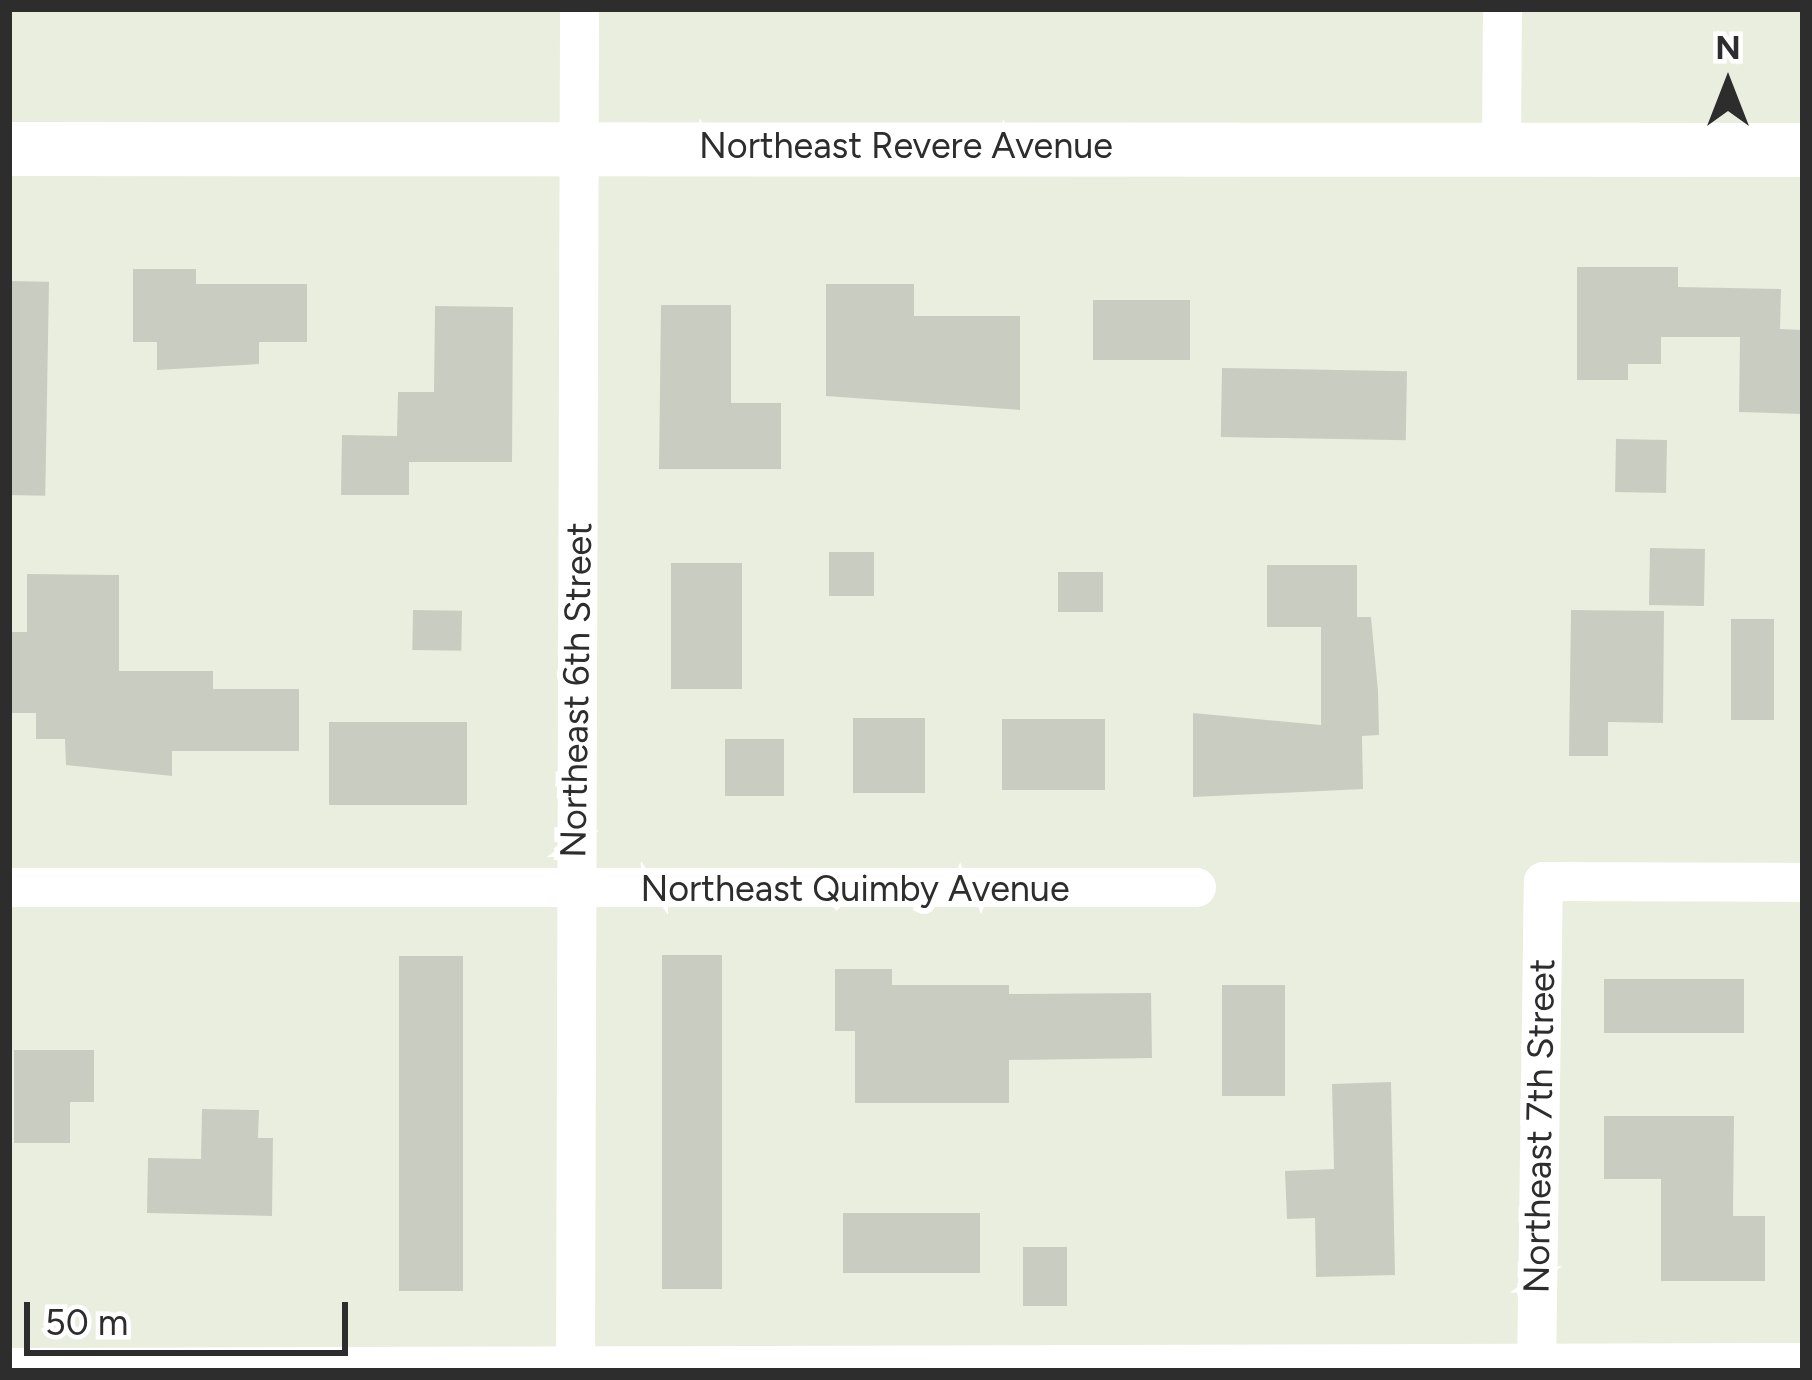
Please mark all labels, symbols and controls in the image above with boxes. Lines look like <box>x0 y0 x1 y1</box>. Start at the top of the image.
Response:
north arrow <box>1668 24 1788 144</box>
text: N <box>1715 28 1741 67</box>
street label: Northeast Revere Avenue <box>699 124 1113 168</box>
street label: Northeast 6th Street <box>551 522 601 858</box>
street label: Northeast Quimby Avenue <box>640 867 1070 911</box>
street label: Northeast 7th Street <box>1514 958 1564 1294</box>
scale bar <box>30 1278 354 1352</box>
text: 50 m <box>45 1301 128 1344</box>

